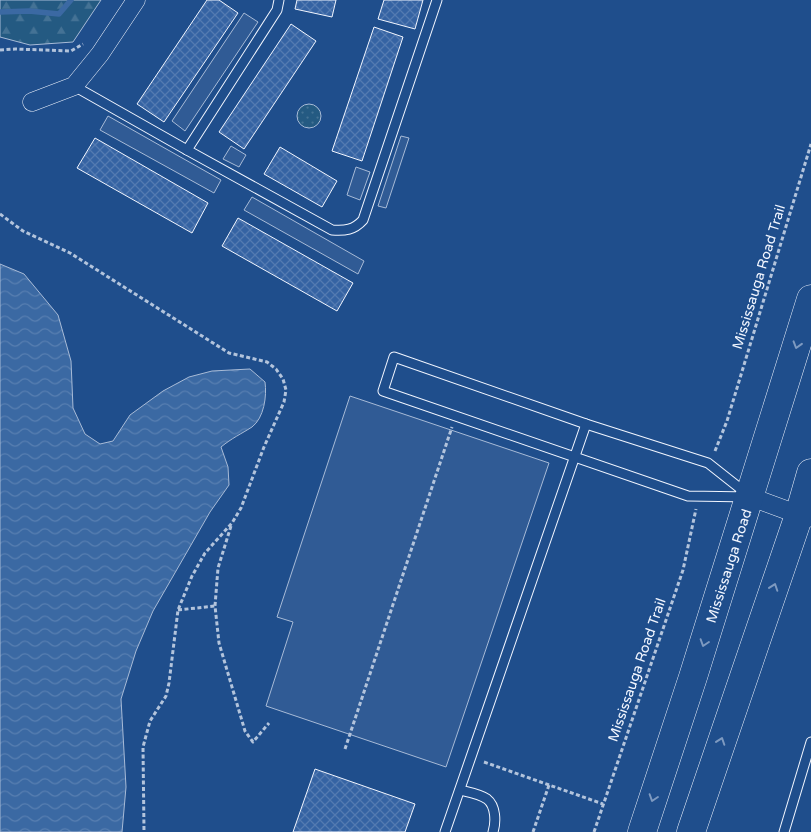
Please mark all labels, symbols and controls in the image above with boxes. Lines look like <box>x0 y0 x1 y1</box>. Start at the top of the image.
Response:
street label: Mississauga Road Trail <box>729 202 789 352</box>
one-way arrow <box>792 341 802 349</box>
street label: Mississauga Road <box>703 507 755 625</box>
one-way arrow <box>768 583 778 592</box>
street label: Mississauga Road Trail <box>604 596 670 744</box>
one-way arrow <box>700 639 710 647</box>
one-way arrow <box>716 737 726 745</box>
one-way arrow <box>649 793 659 801</box>

